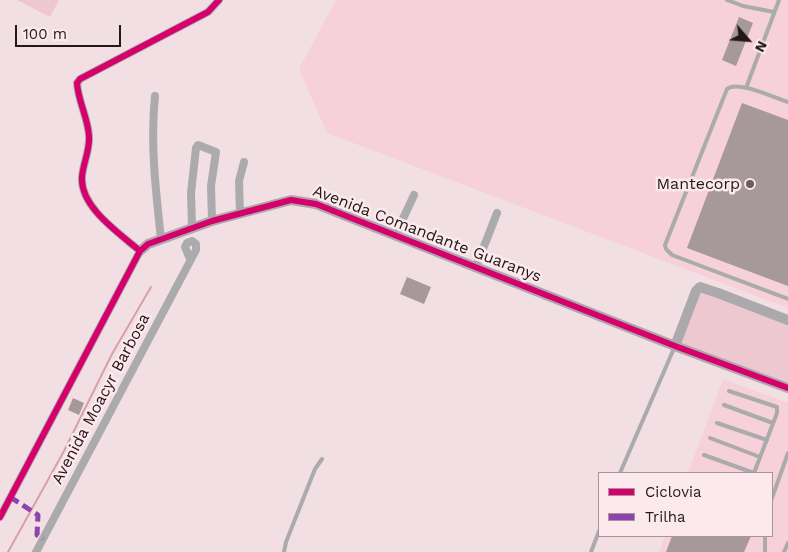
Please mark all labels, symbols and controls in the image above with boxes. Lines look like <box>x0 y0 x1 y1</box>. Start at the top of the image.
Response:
scale bar <box>18 15 124 47</box>
north arrow <box>723 15 773 65</box>
text: 100 m <box>23 25 67 43</box>
text: N <box>752 39 771 55</box>
place label: Mantecorp <box>657 174 740 194</box>
marker: Mantecorp <box>744 178 756 190</box>
street label: Avenida Comandante Guaranys <box>310 181 544 287</box>
street label: Avenida Moacyr Barbosa <box>48 310 154 488</box>
legend <box>598 472 773 537</box>
text: Ciclovia <box>645 483 702 501</box>
text: Trilha <box>645 508 686 526</box>

